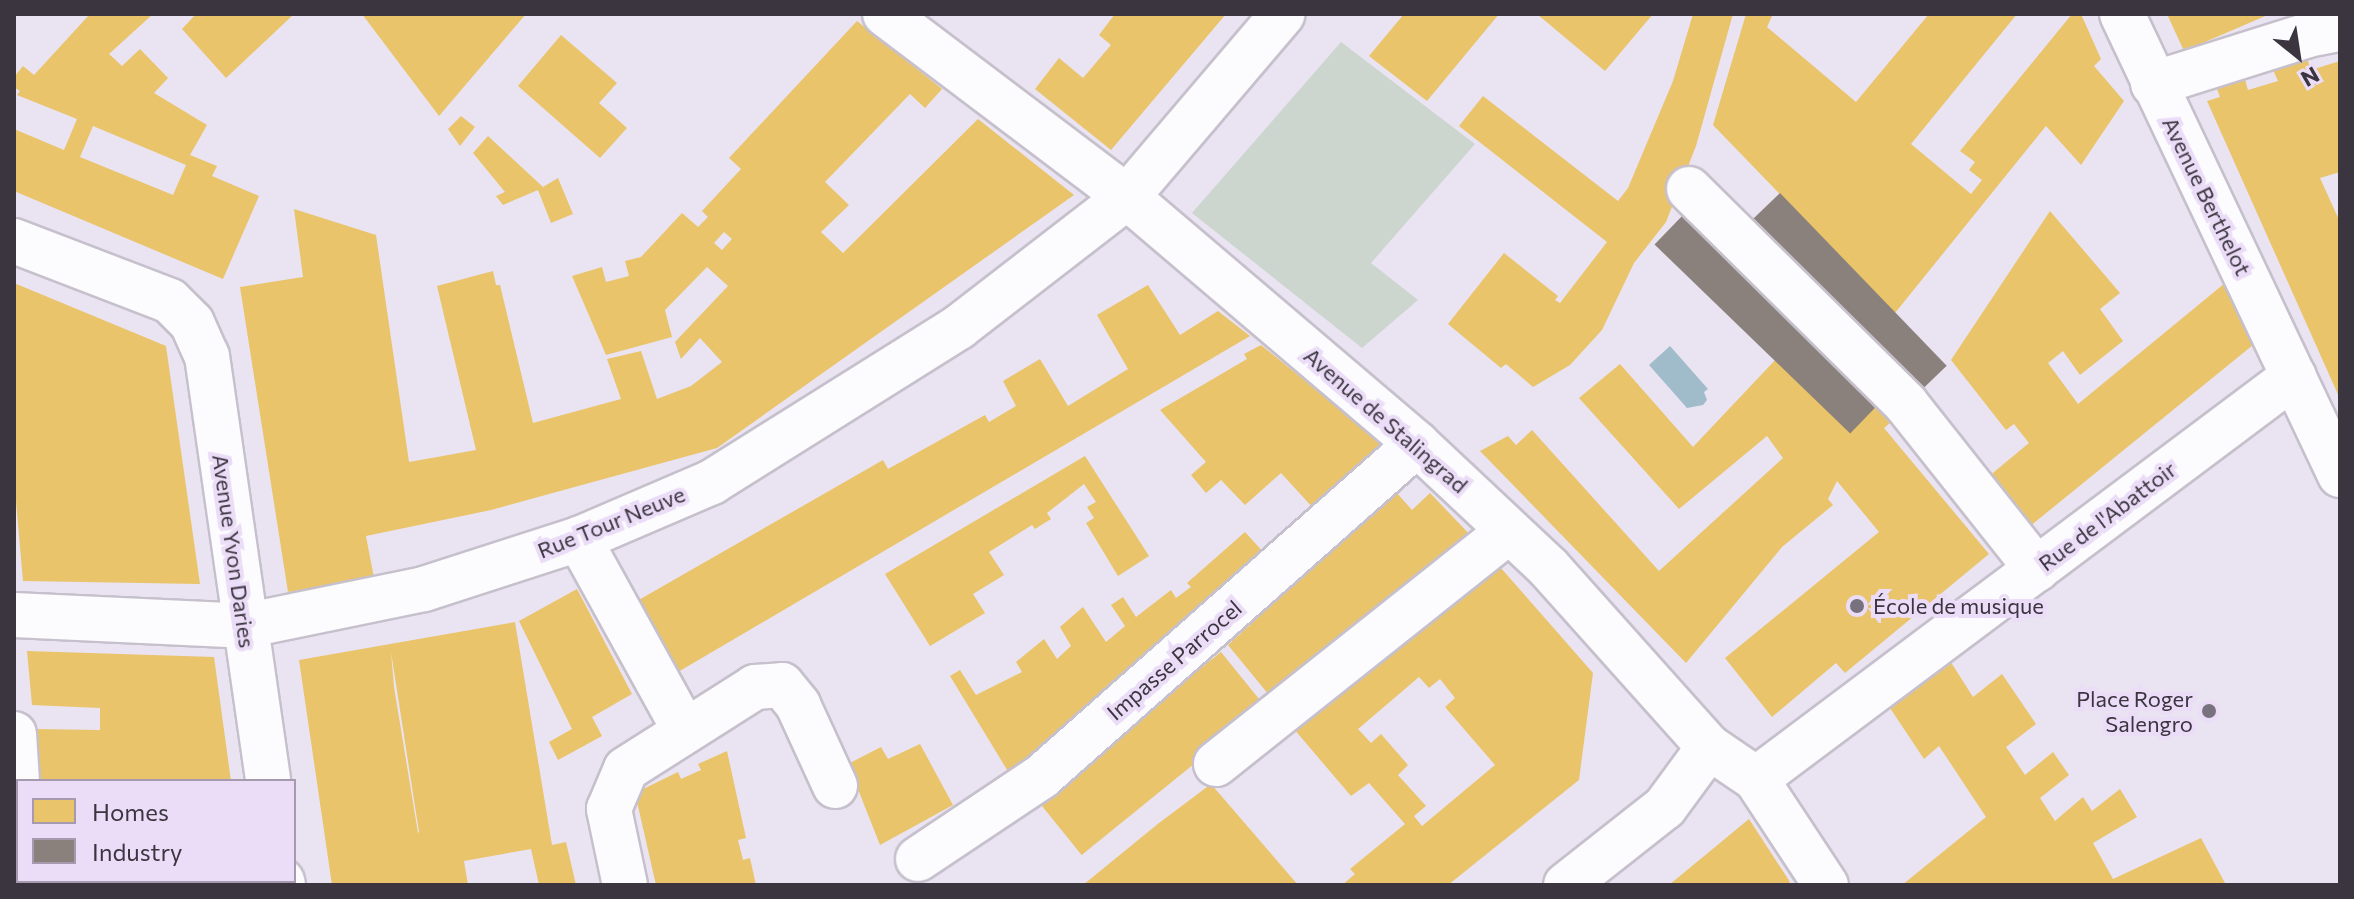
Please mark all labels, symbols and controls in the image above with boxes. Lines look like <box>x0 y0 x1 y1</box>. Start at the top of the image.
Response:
north arrow <box>2258 16 2338 96</box>
text: N <box>2296 61 2324 93</box>
street label: Avenue Berthelot <box>2157 112 2257 280</box>
street label: Avenue de Stalingrad <box>1299 342 1473 498</box>
street label: Avenue Yvon Daries <box>207 452 261 650</box>
street label: Rue de l'Abattoir <box>2033 456 2181 576</box>
street label: Rue Tour Neuve <box>533 480 689 564</box>
place label: École de musique <box>1873 593 2044 619</box>
street label: Impasse Parrocel <box>1101 594 1247 726</box>
marker: École de musique <box>1848 597 1866 615</box>
place label: Place Roger Salengro <box>2076 685 2193 736</box>
marker: Place Roger Salengro <box>2200 702 2218 720</box>
legend <box>16 779 296 883</box>
text: Homes <box>92 797 169 826</box>
text: Industry <box>92 837 182 866</box>

